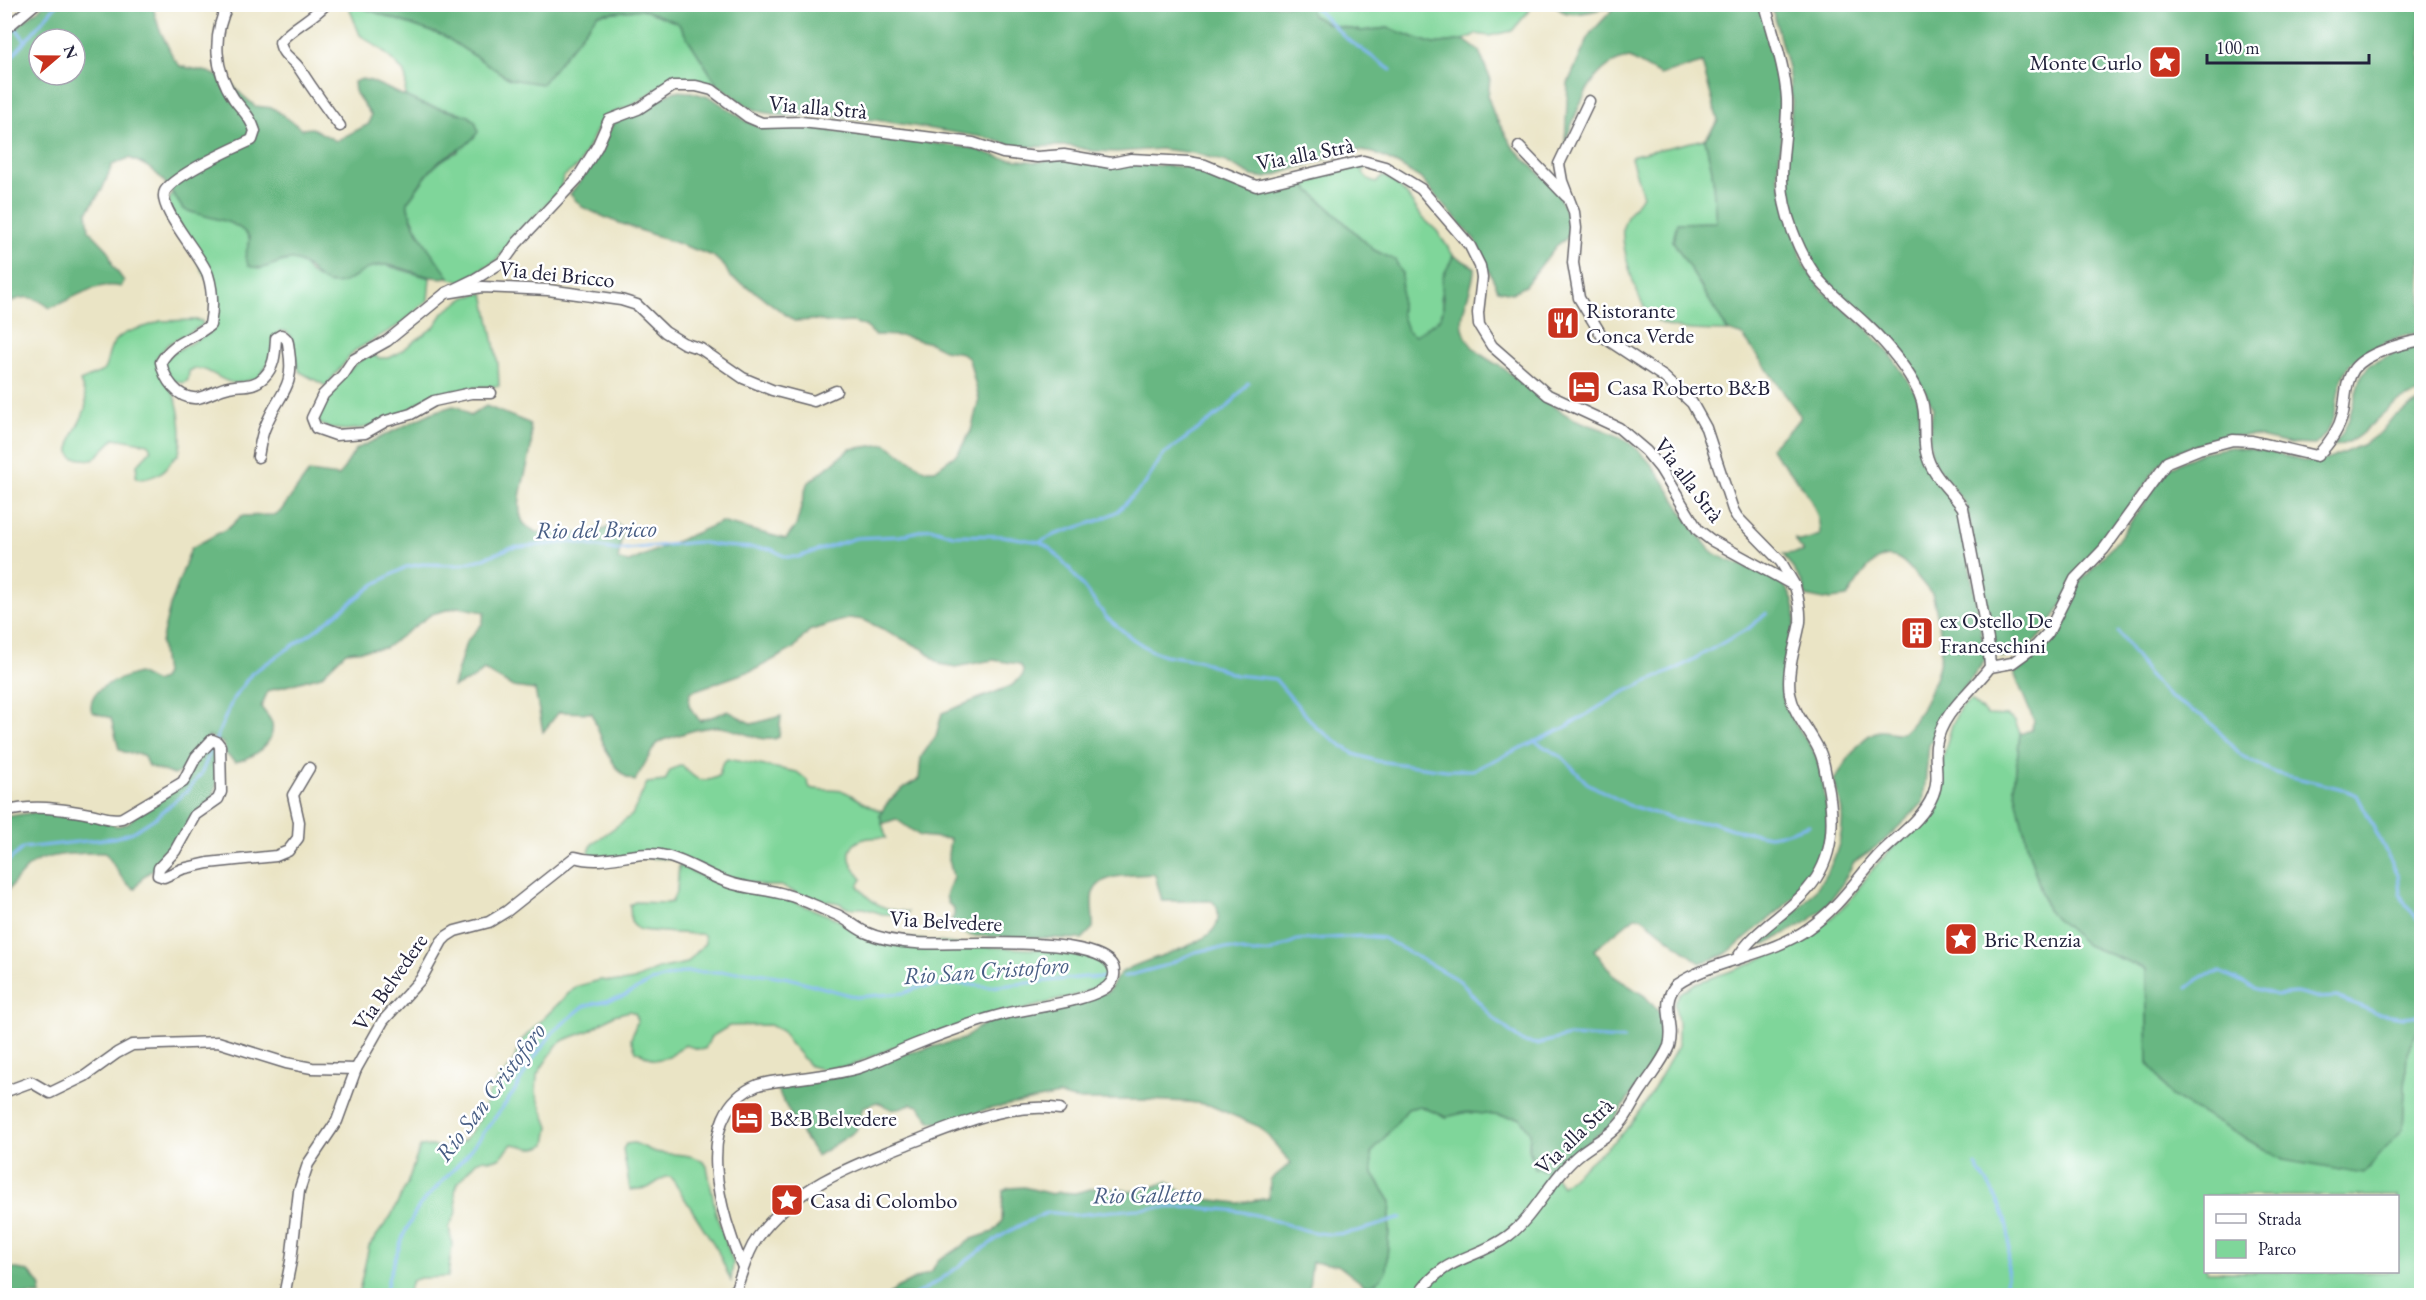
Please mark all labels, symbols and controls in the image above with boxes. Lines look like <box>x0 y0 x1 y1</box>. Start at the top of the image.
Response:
north arrow <box>27 27 87 87</box>
scale bar <box>2207 27 2369 65</box>
text: 100 m <box>2216 36 2260 59</box>
text: N <box>59 42 83 62</box>
place icon: Monte Curlo <box>2147 44 2183 80</box>
place label: Monte Curlo <box>2029 48 2142 77</box>
street label: Via alla Strà <box>768 88 869 126</box>
street label: Via alla Strà <box>1254 130 1356 178</box>
street label: Via dei Bricco <box>498 254 616 294</box>
place label: Ristorante Conca Verde <box>1586 296 1695 350</box>
restaurant icon: Ristorante Conca Verde <box>1545 305 1581 341</box>
hotel icon: Casa Roberto B&B <box>1566 369 1602 405</box>
place label: Casa Roberto B&B <box>1607 373 1770 402</box>
street label: Via alla Strà <box>1648 432 1730 528</box>
water label: Rio del Bricco <box>535 512 657 546</box>
place label: ex Ostello De Franceschini <box>1940 606 2053 660</box>
building icon: ex Ostello De Franceschini <box>1899 615 1935 651</box>
street label: Via Belvedere <box>889 904 1003 938</box>
place icon: Bric Renzia <box>1943 921 1979 957</box>
place label: Bric Renzia <box>1984 925 2082 954</box>
street label: Via Belvedere <box>346 927 434 1037</box>
water label: Rio San Cristoforo <box>902 949 1070 991</box>
water label: Rio San Cristoforo <box>428 1016 552 1168</box>
street label: Via alla Strà <box>1528 1091 1620 1181</box>
hotel icon: B&B Belvedere <box>729 1100 765 1136</box>
place label: B&B Belvedere <box>770 1104 897 1133</box>
water label: Rio Galletto <box>1092 1178 1202 1210</box>
place icon: Casa di Colombo <box>769 1182 805 1218</box>
place label: Casa di Colombo <box>810 1186 957 1215</box>
legend <box>2204 1195 2399 1273</box>
text: Strada <box>2258 1207 2302 1230</box>
text: Parco <box>2258 1237 2296 1260</box>

